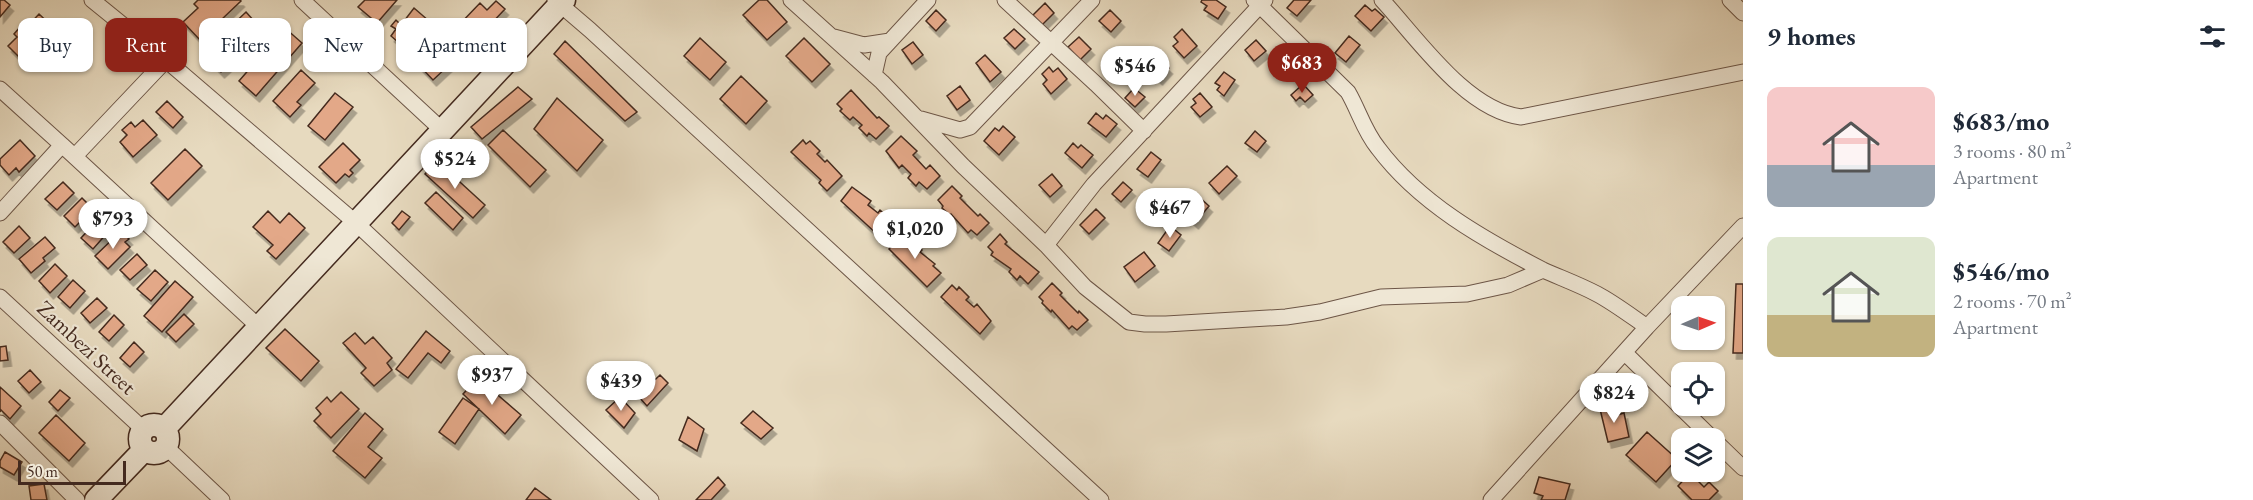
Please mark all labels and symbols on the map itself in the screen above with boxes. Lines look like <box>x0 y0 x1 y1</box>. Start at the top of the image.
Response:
pin: $683 <box>1266 43 1338 94</box>
pin: $546 <box>1099 46 1171 97</box>
pin: $524 <box>419 139 491 190</box>
pin: $467 <box>1134 188 1206 239</box>
pin: $793 <box>77 199 149 250</box>
pin: $1,020 <box>866 209 964 260</box>
street label: Zambezi Street <box>31 294 142 401</box>
north arrow <box>1671 296 1725 350</box>
pin: $937 <box>456 355 528 406</box>
pin: $439 <box>585 361 657 412</box>
pin: $824 <box>1578 373 1650 424</box>
scale bar <box>18 458 126 486</box>

